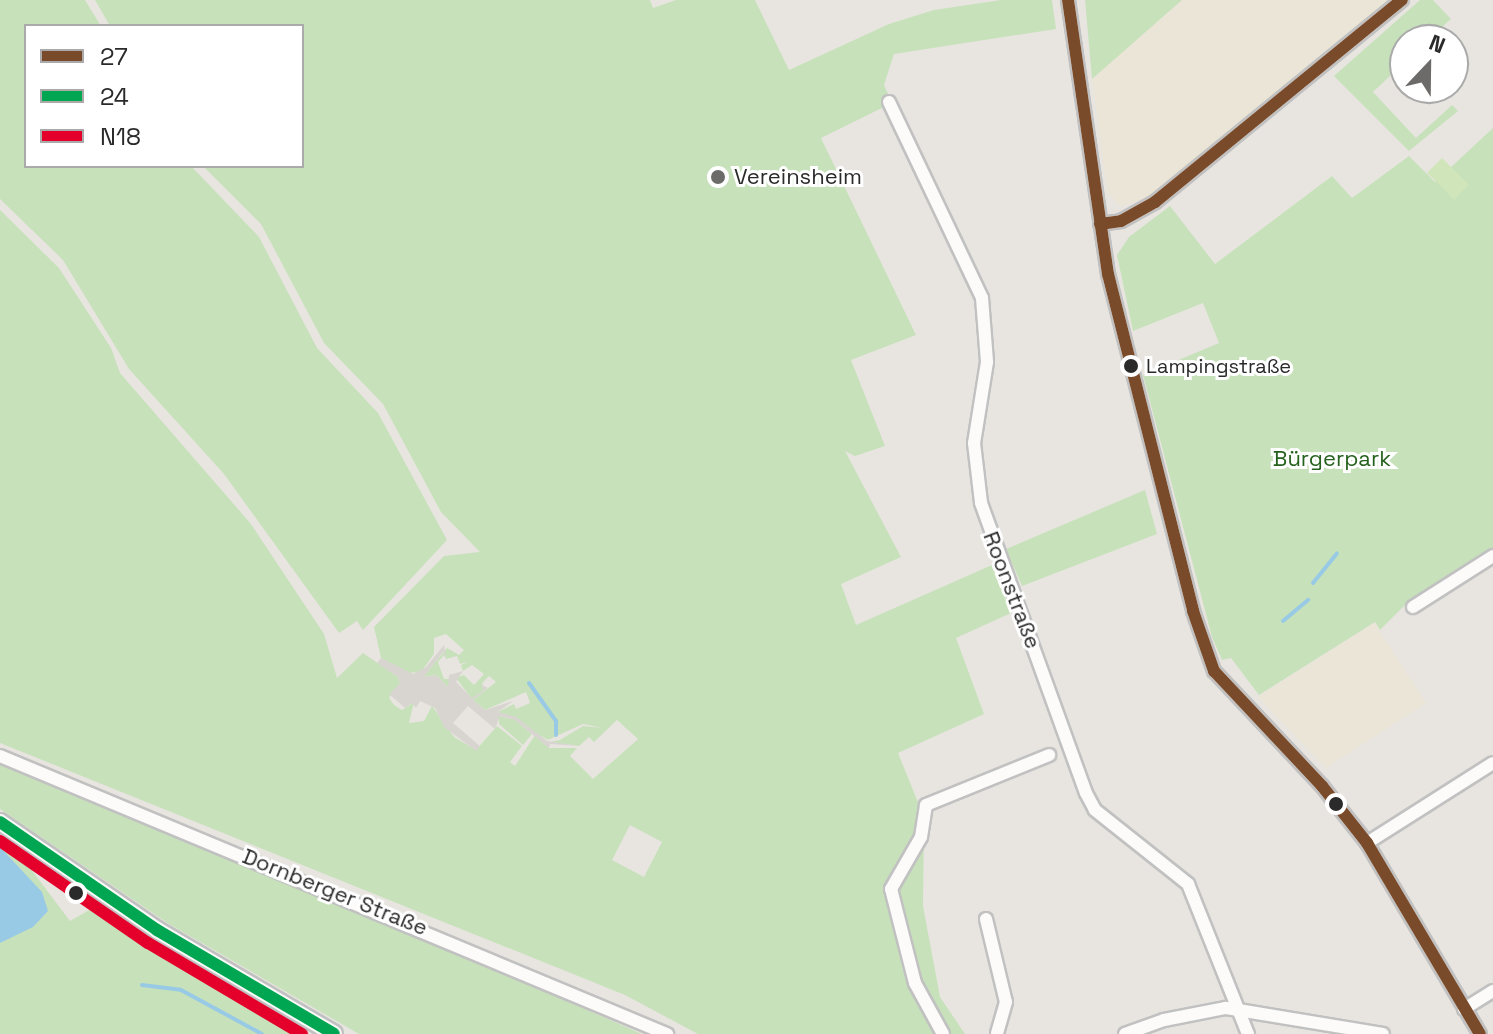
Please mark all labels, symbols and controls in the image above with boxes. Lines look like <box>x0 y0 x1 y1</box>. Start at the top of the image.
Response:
legend <box>24 24 304 168</box>
north arrow <box>1389 24 1469 104</box>
text: N <box>1425 28 1449 59</box>
text: 27 <box>100 41 128 72</box>
text: 24 <box>100 81 129 112</box>
text: N18 <box>100 121 141 152</box>
place label: Vereinsheim <box>734 164 862 190</box>
marker: Vereinsheim <box>709 168 727 186</box>
place label: Lampingstraße <box>1146 354 1291 378</box>
marker: Lampingstraße <box>1123 358 1139 374</box>
park label: Bürgerpark <box>1273 446 1391 472</box>
street label: Roonstraße <box>978 528 1046 652</box>
unlabelled marker <box>1328 796 1344 812</box>
street label: Dornberger Straße <box>239 843 431 941</box>
unlabelled marker <box>68 885 84 901</box>

